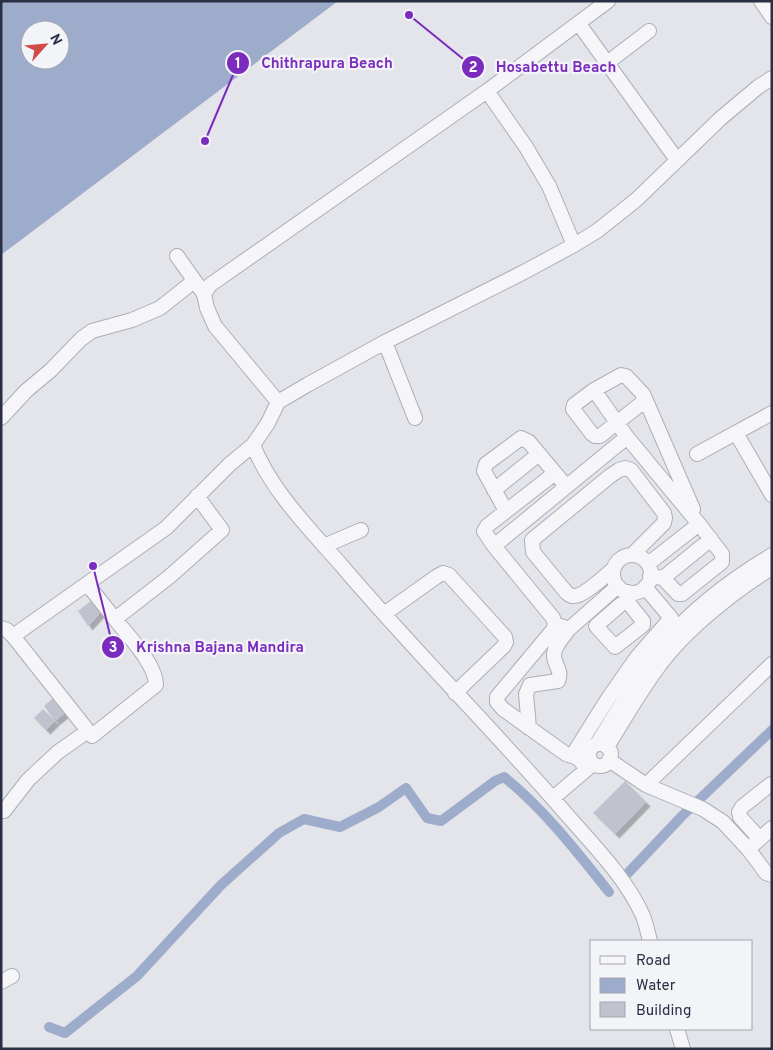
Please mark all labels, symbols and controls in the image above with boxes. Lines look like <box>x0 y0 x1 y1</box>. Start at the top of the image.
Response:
north arrow <box>20 20 70 70</box>
text: N <box>45 31 65 48</box>
callout: Chithrapura Beach <box>226 48 403 78</box>
callout: Hosabettu Beach <box>461 52 626 82</box>
text: 1 <box>235 55 241 74</box>
text: Chithrapura Beach <box>261 55 393 74</box>
text: 2 <box>468 59 478 78</box>
text: Hosabettu Beach <box>496 59 616 78</box>
callout: Krishna Bajana Mandira <box>101 632 314 662</box>
text: 3 <box>109 639 118 658</box>
text: Krishna Bajana Mandira <box>136 639 304 658</box>
legend <box>590 940 753 1030</box>
text: Road <box>636 952 671 971</box>
text: Water <box>636 977 676 996</box>
text: Building <box>636 1002 691 1021</box>

